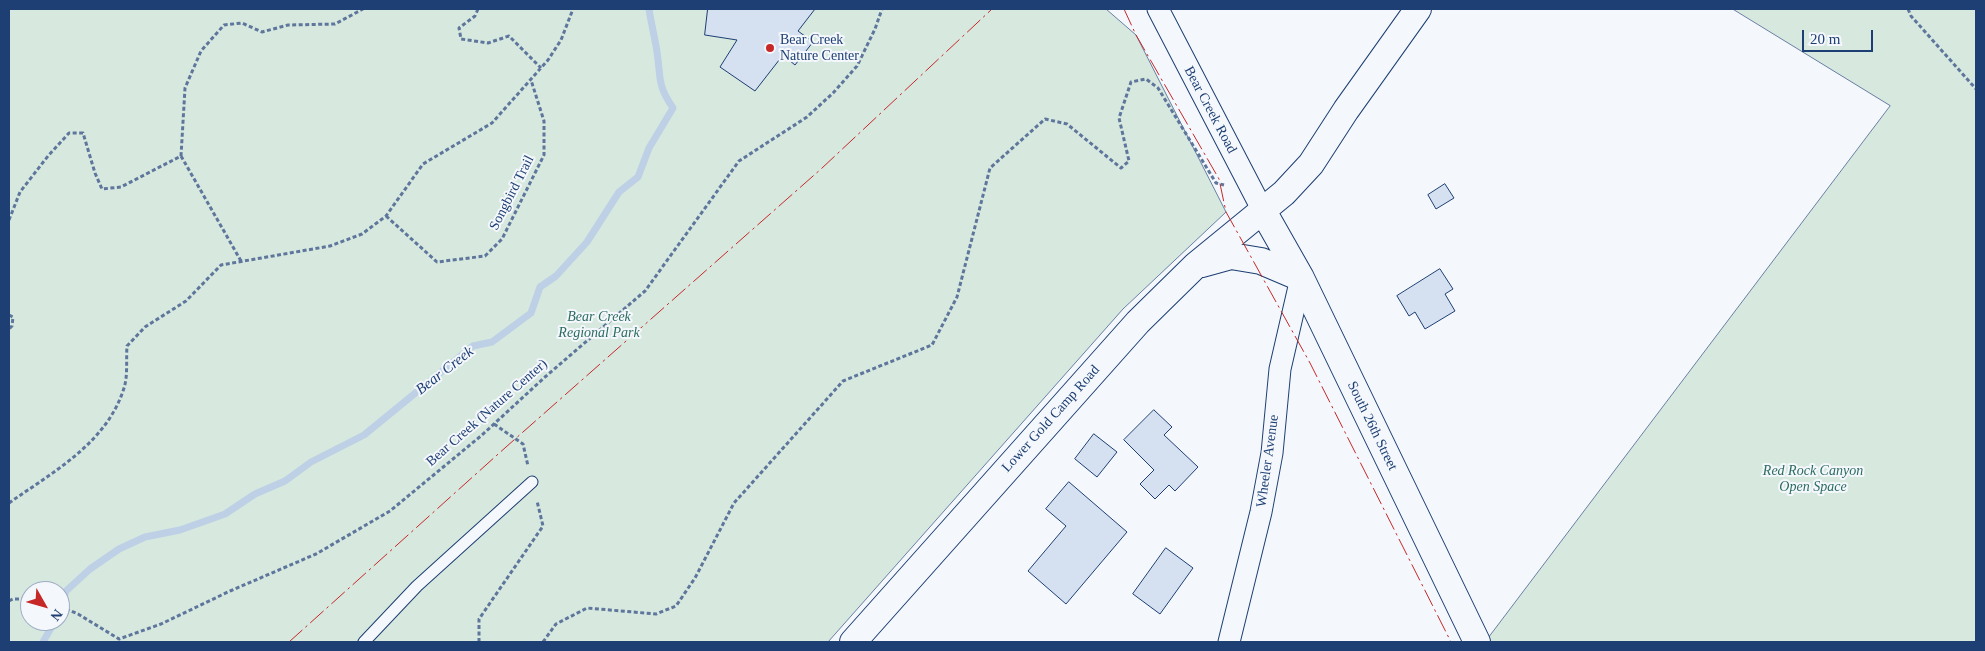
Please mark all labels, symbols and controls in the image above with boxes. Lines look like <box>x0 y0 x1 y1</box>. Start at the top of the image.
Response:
scale bar <box>1805 20 1876 52</box>
text: 20 m <box>1810 31 1840 47</box>
place label: Bear Creek Nature Center <box>780 32 859 64</box>
marker: Bear Creek Nature Center <box>764 42 776 54</box>
street label: Bear Creek Road <box>1180 63 1240 157</box>
street label: Songbird Trail <box>486 153 538 233</box>
park label: Bear Creek Regional Park <box>558 309 640 342</box>
water label: Bear Creek <box>413 343 477 399</box>
street label: Bear Creek (Nature Center) <box>423 356 551 470</box>
street label: Lower Gold Camp Road <box>999 362 1103 476</box>
street label: South 26th Street <box>1343 379 1401 473</box>
street label: Wheeler Avenue <box>1253 414 1283 508</box>
park label: Red Rock Canyon Open Space <box>1763 463 1863 496</box>
north arrow <box>20 581 70 631</box>
text: N <box>47 606 65 624</box>

